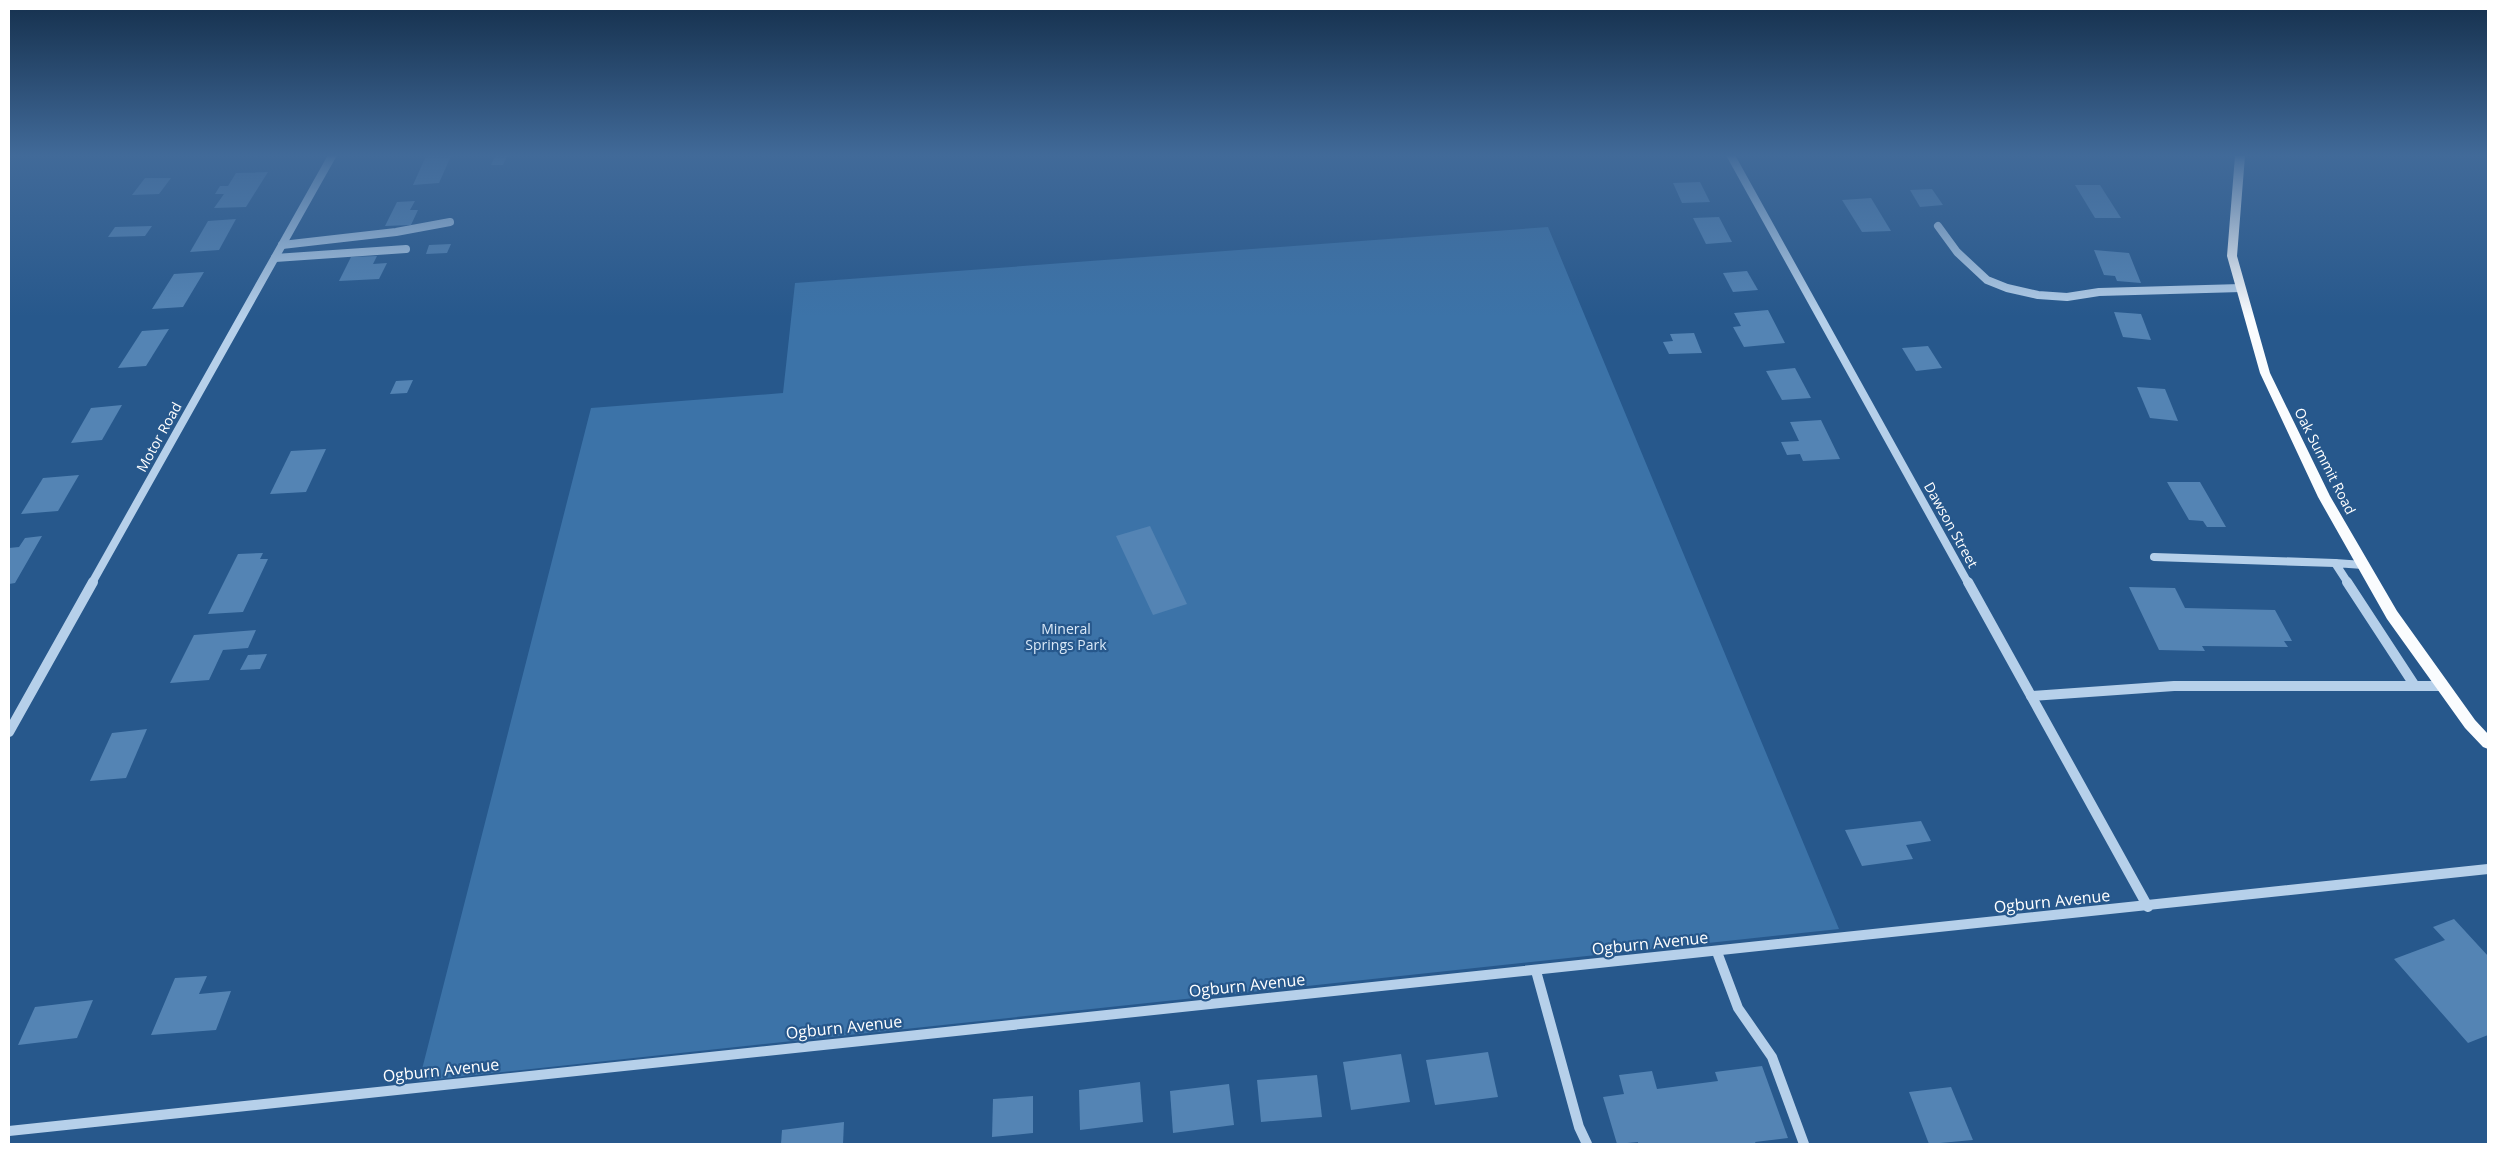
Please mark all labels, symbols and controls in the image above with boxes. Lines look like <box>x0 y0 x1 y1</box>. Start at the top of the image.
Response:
street label: Motor Road <box>132 398 186 475</box>
street label: Oak Summit Road <box>2290 404 2361 517</box>
street label: Dawson Street <box>1920 479 1983 571</box>
park label: Mineral Springs Park <box>1025 619 1107 654</box>
street label: Ogburn Avenue <box>1993 884 2111 918</box>
street label: Ogburn Avenue <box>1591 926 1709 960</box>
street label: Ogburn Avenue <box>1188 968 1306 1002</box>
street label: Ogburn Avenue <box>785 1010 903 1044</box>
street label: Ogburn Avenue <box>382 1053 500 1087</box>

